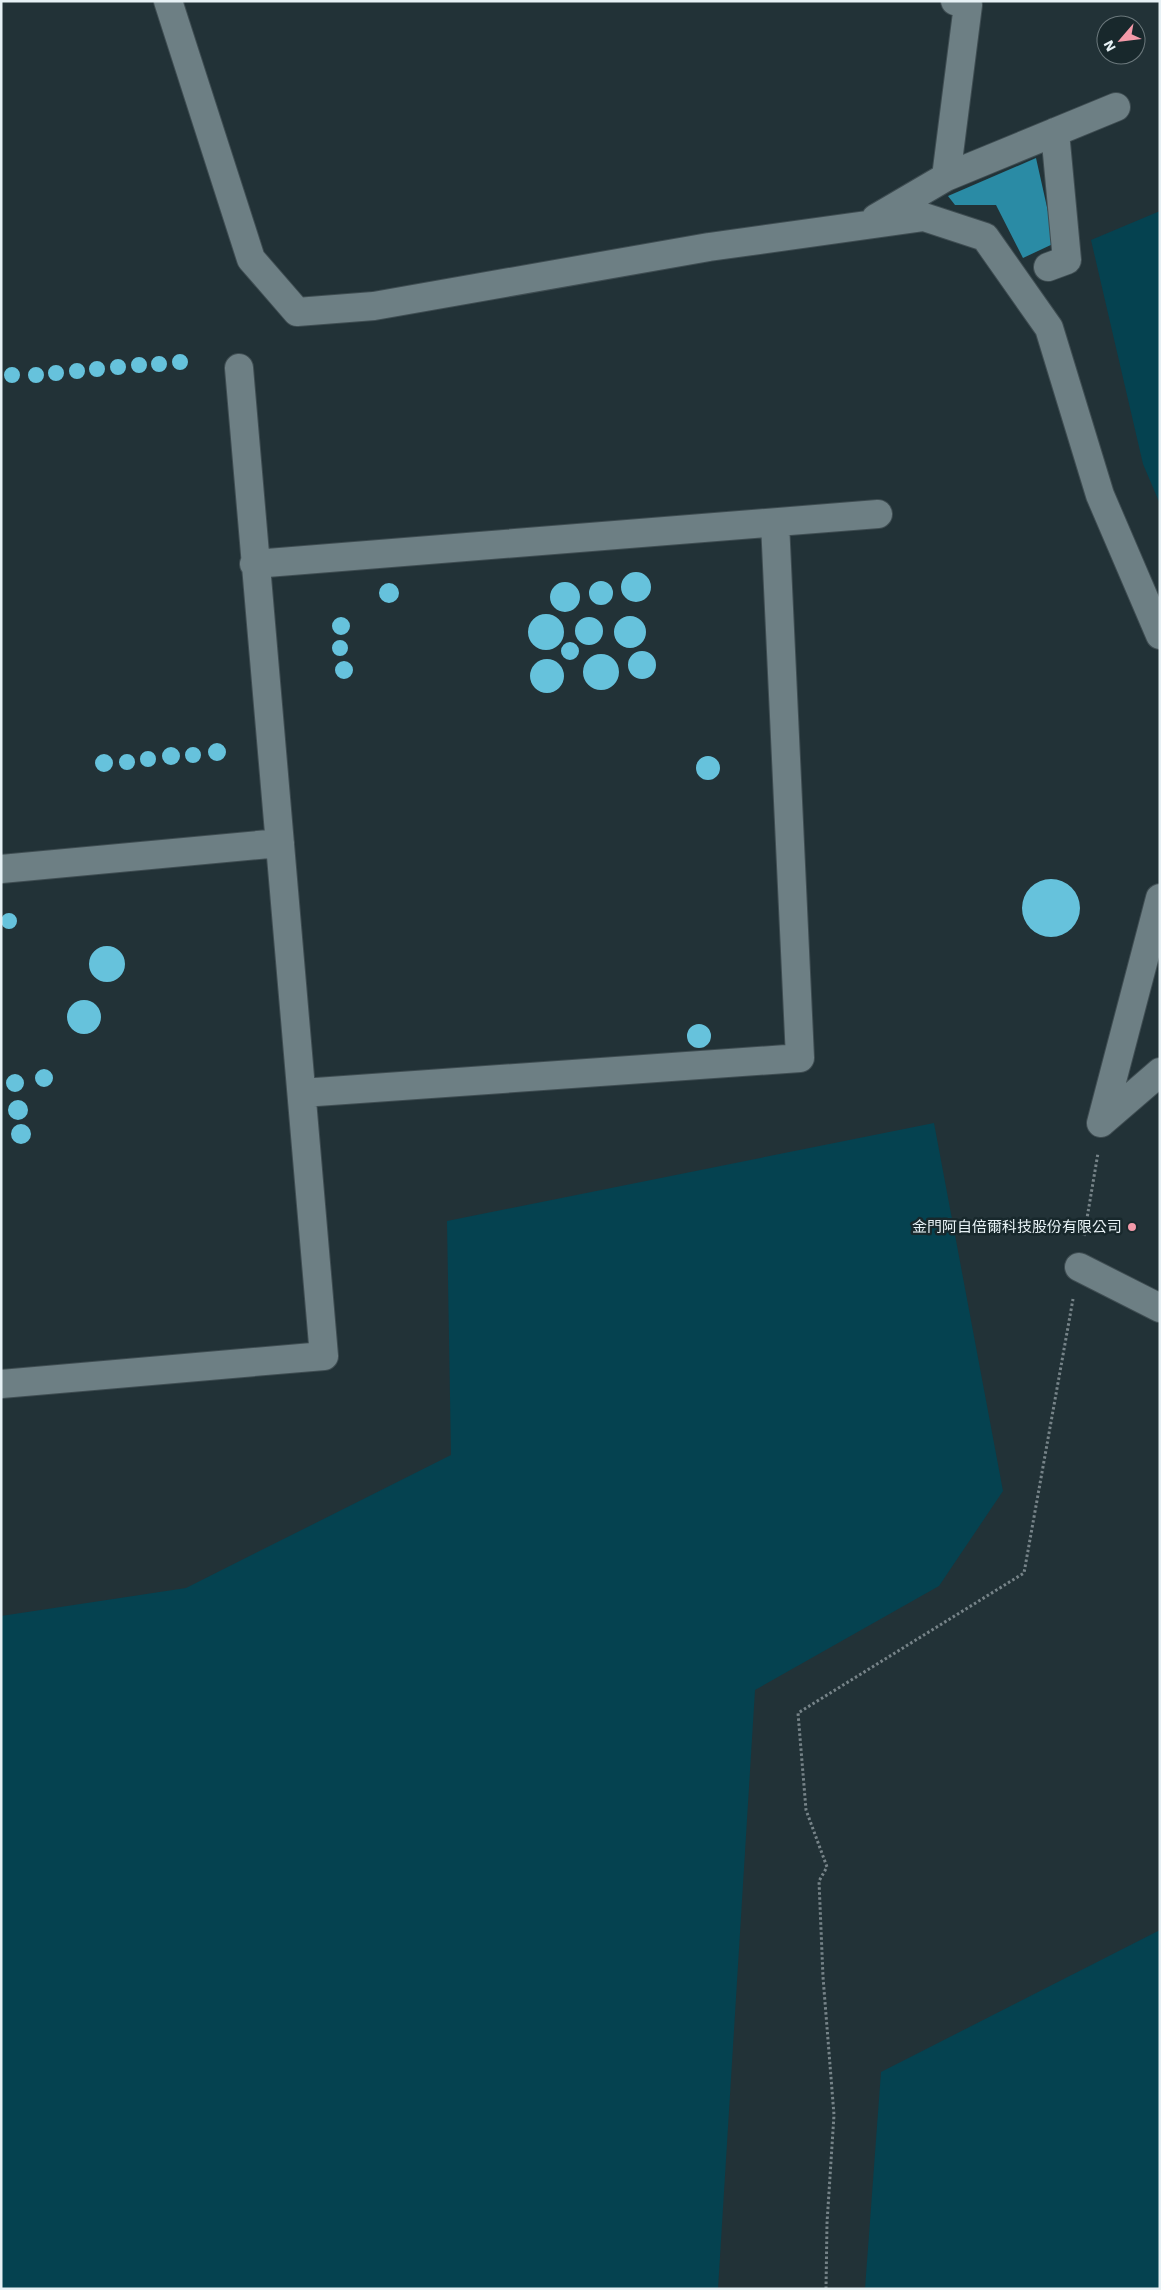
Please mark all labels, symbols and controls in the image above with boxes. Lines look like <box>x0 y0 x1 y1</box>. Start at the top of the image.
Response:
north arrow <box>1096 15 1146 65</box>
text: N <box>1100 38 1119 54</box>
place label: 金門阿自倍爾科技股份有限公司 <box>912 1218 1122 1236</box>
marker: 金門阿自倍爾科技股份有限公司 <box>1126 1221 1138 1233</box>

